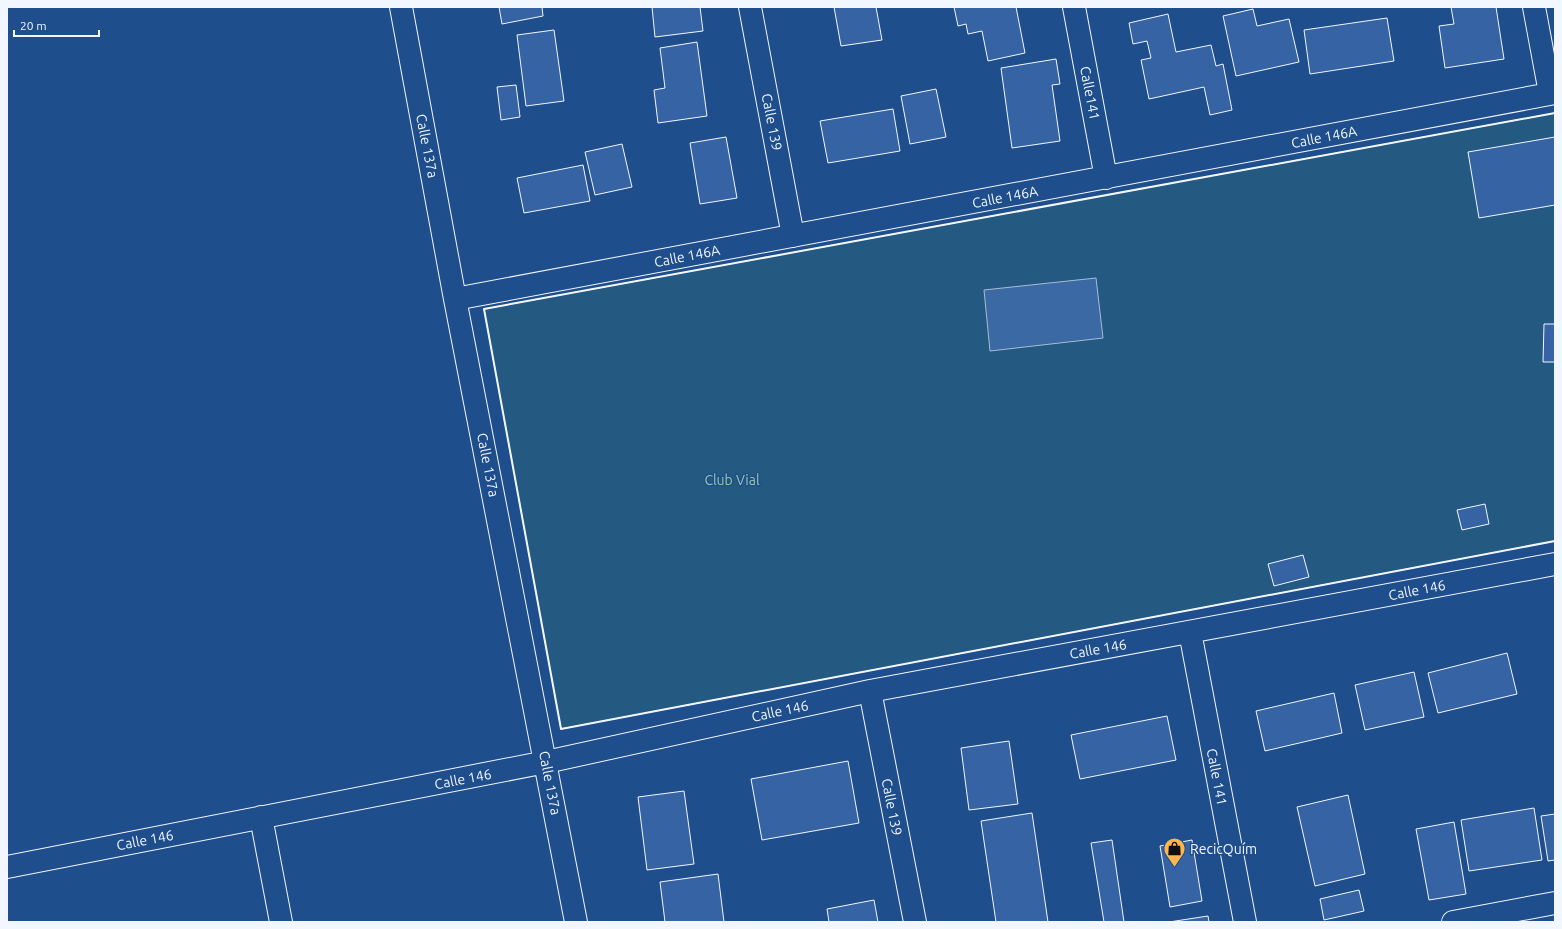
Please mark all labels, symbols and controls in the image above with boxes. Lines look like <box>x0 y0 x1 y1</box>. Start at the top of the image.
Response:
scale bar <box>14 12 99 38</box>
text: 20 m <box>20 19 47 32</box>
street label: Calle141 <box>1077 65 1103 121</box>
street label: Calle 139 <box>759 92 785 152</box>
street label: Calle 137a <box>413 113 441 179</box>
street label: Calle 146A <box>1290 123 1358 151</box>
street label: Calle 146A <box>971 183 1039 211</box>
street label: Calle 146A <box>653 242 721 270</box>
street label: Calle 137a <box>474 432 502 498</box>
park label: Club Vial <box>704 472 760 488</box>
street label: Calle 146 <box>1387 577 1447 603</box>
street label: Calle 146 <box>1068 636 1128 662</box>
street label: Calle 146 <box>750 697 810 725</box>
street label: Calle 141 <box>1204 747 1230 807</box>
street label: Calle 137a <box>536 750 564 816</box>
street label: Calle 146 <box>433 766 493 792</box>
street label: Calle 139 <box>879 777 905 837</box>
street label: Calle 146 <box>115 827 175 853</box>
shop icon: RecicQuím <box>1162 836 1188 869</box>
place label: RecicQuím <box>1190 841 1257 857</box>

